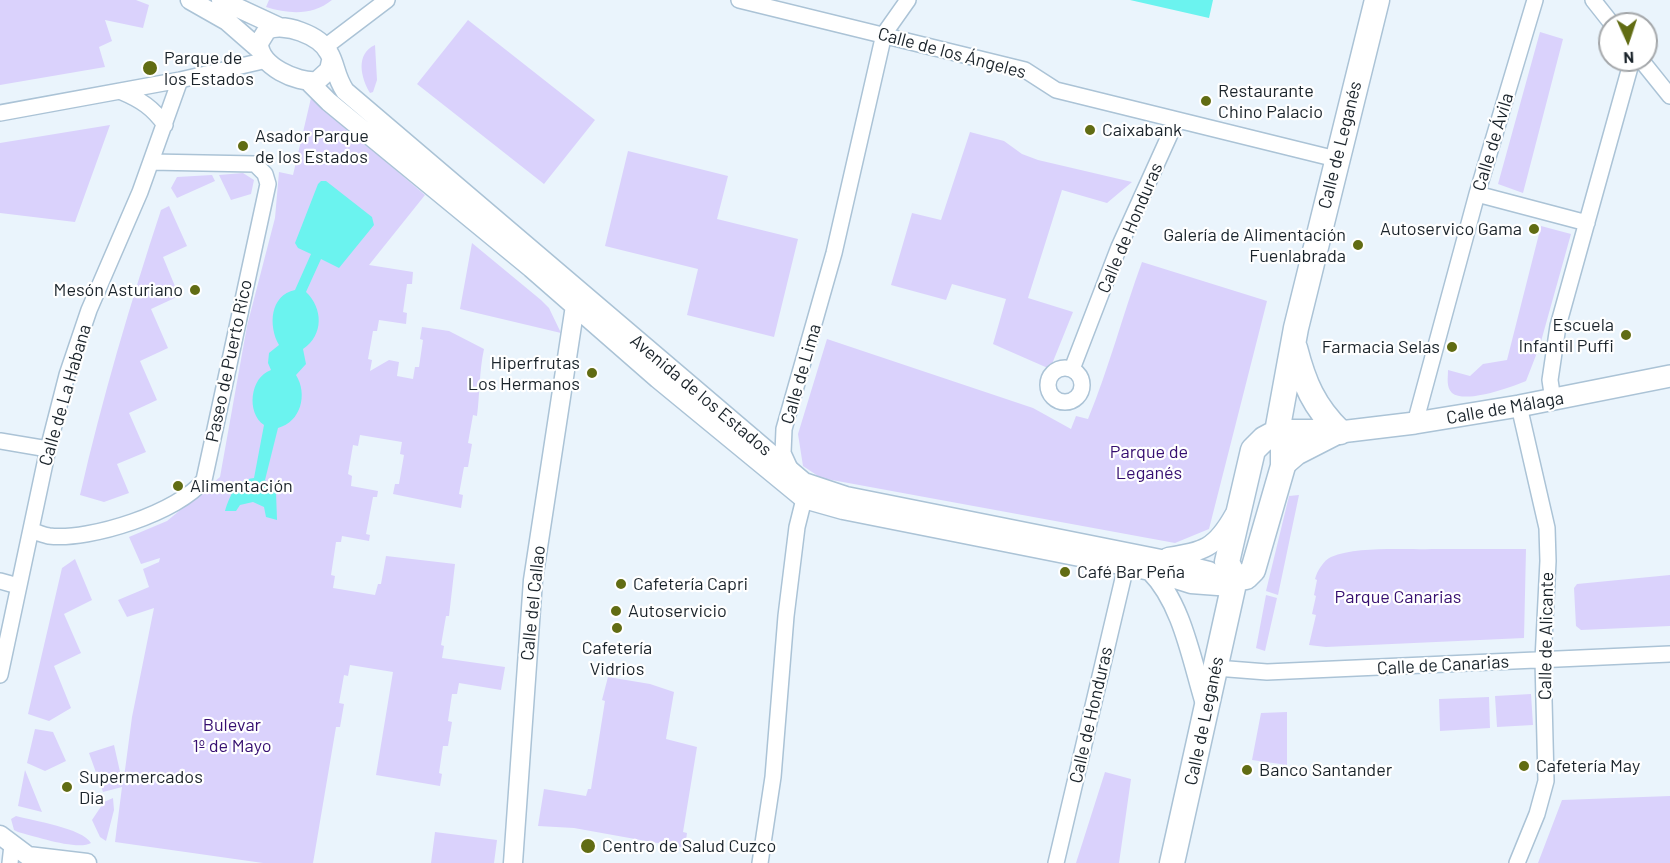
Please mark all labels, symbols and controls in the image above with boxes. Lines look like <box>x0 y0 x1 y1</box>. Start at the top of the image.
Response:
north arrow <box>1598 12 1658 72</box>
street label: Calle de los Ángeles <box>875 23 1029 83</box>
place label: Parque de los Estados <box>164 47 254 90</box>
text: N <box>1623 49 1635 68</box>
marker: Parque de los Estados <box>141 59 159 77</box>
street label: Calle de Leganés <box>1314 79 1366 211</box>
place label: Restaurante Chino Palacio <box>1218 80 1323 122</box>
street label: Calle de Ávila <box>1468 90 1518 194</box>
marker: Restaurante Chino Palacio <box>1199 94 1213 108</box>
place label: Caixabank <box>1102 119 1182 141</box>
marker: Caixabank <box>1083 123 1097 137</box>
place label: Asador Parque de los Estados <box>255 125 369 168</box>
marker: Asador Parque de los Estados <box>236 139 250 153</box>
street label: Calle de Honduras <box>1093 160 1167 296</box>
place label: Autoservico Gama <box>1380 218 1522 240</box>
marker: Autoservico Gama <box>1527 222 1541 236</box>
place label: Galería de Alimentación Fuenlabrada <box>1163 224 1346 266</box>
marker: Galería de Alimentación Fuenlabrada <box>1351 238 1365 252</box>
street label: Paseo de Puerto Rico <box>201 278 257 444</box>
place label: Mesón Asturiano <box>54 279 183 301</box>
marker: Mesón Asturiano <box>188 283 202 297</box>
place label: Escuela Infantil Puffi <box>1519 314 1614 356</box>
street label: Calle de Lima <box>776 321 826 427</box>
street label: Calle de La Habana <box>34 322 96 468</box>
marker: Escuela Infantil Puffi <box>1619 328 1633 342</box>
street label: Avenida de los Estados <box>626 330 776 460</box>
place label: Farmacia Selas <box>1322 336 1440 358</box>
marker: Farmacia Selas <box>1445 340 1459 354</box>
place label: Hiperfrutas Los Hermanos <box>468 352 580 394</box>
marker: Hiperfrutas Los Hermanos <box>585 366 599 380</box>
street label: Calle de Málaga <box>1445 387 1565 429</box>
park label: Parque de Leganés <box>1110 441 1188 484</box>
place label: Alimentación <box>190 475 293 497</box>
marker: Alimentación <box>171 479 185 493</box>
street label: Calle del Callao <box>516 544 550 662</box>
place label: Café Bar Peña <box>1077 561 1185 583</box>
marker: Café Bar Peña <box>1058 565 1072 579</box>
street label: Calle de Alicante <box>1534 572 1558 700</box>
place label: Cafetería Capri <box>633 573 748 595</box>
marker: Cafetería Capri <box>614 577 628 591</box>
park label: Parque Canarias <box>1335 586 1461 608</box>
place label: Autoservicio <box>628 600 727 622</box>
marker: Autoservicio <box>609 604 623 618</box>
marker: Cafetería Vidrios <box>610 621 624 635</box>
place label: Cafetería Vidrios <box>582 637 652 680</box>
street label: Calle de Honduras <box>1065 645 1117 785</box>
street label: Calle de Canarias <box>1376 651 1510 679</box>
street label: Calle de Leganés <box>1180 655 1228 787</box>
park label: Bulevar 1º de Mayo <box>193 714 271 756</box>
place label: Cafetería May <box>1536 755 1640 777</box>
place label: Banco Santander <box>1259 759 1392 781</box>
marker: Cafetería May <box>1517 759 1531 773</box>
marker: Banco Santander <box>1240 763 1254 777</box>
place label: Supermercados Dia <box>79 766 203 808</box>
marker: Supermercados Dia <box>60 780 74 794</box>
place label: Centro de Salud Cuzco <box>602 835 776 857</box>
marker: Centro de Salud Cuzco <box>579 837 597 855</box>

